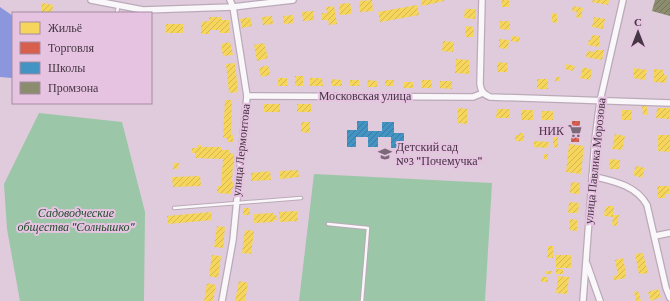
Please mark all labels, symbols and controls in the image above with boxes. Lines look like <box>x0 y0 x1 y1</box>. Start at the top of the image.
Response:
legend <box>12 12 152 104</box>
north arrow <box>618 12 658 52</box>
text: С <box>634 16 642 28</box>
text: Жильё <box>48 21 82 35</box>
text: Торговля <box>48 41 95 55</box>
text: Школы <box>48 61 85 75</box>
text: Промзона <box>48 81 99 95</box>
street label: Московская улица <box>319 89 412 103</box>
street label: улица Павлика Морозова <box>581 97 609 225</box>
street label: улица Лермонтова <box>229 102 253 197</box>
supermarket icon: НИК <box>567 123 583 139</box>
place label: НИК <box>539 124 565 138</box>
place label: Детский сад №3 "Почемучка" <box>396 140 483 168</box>
school or university icon: Детский сад №3 "Почемучка" <box>377 146 393 162</box>
park label: Садоводческие общества "Солнышко" <box>18 206 136 234</box>

